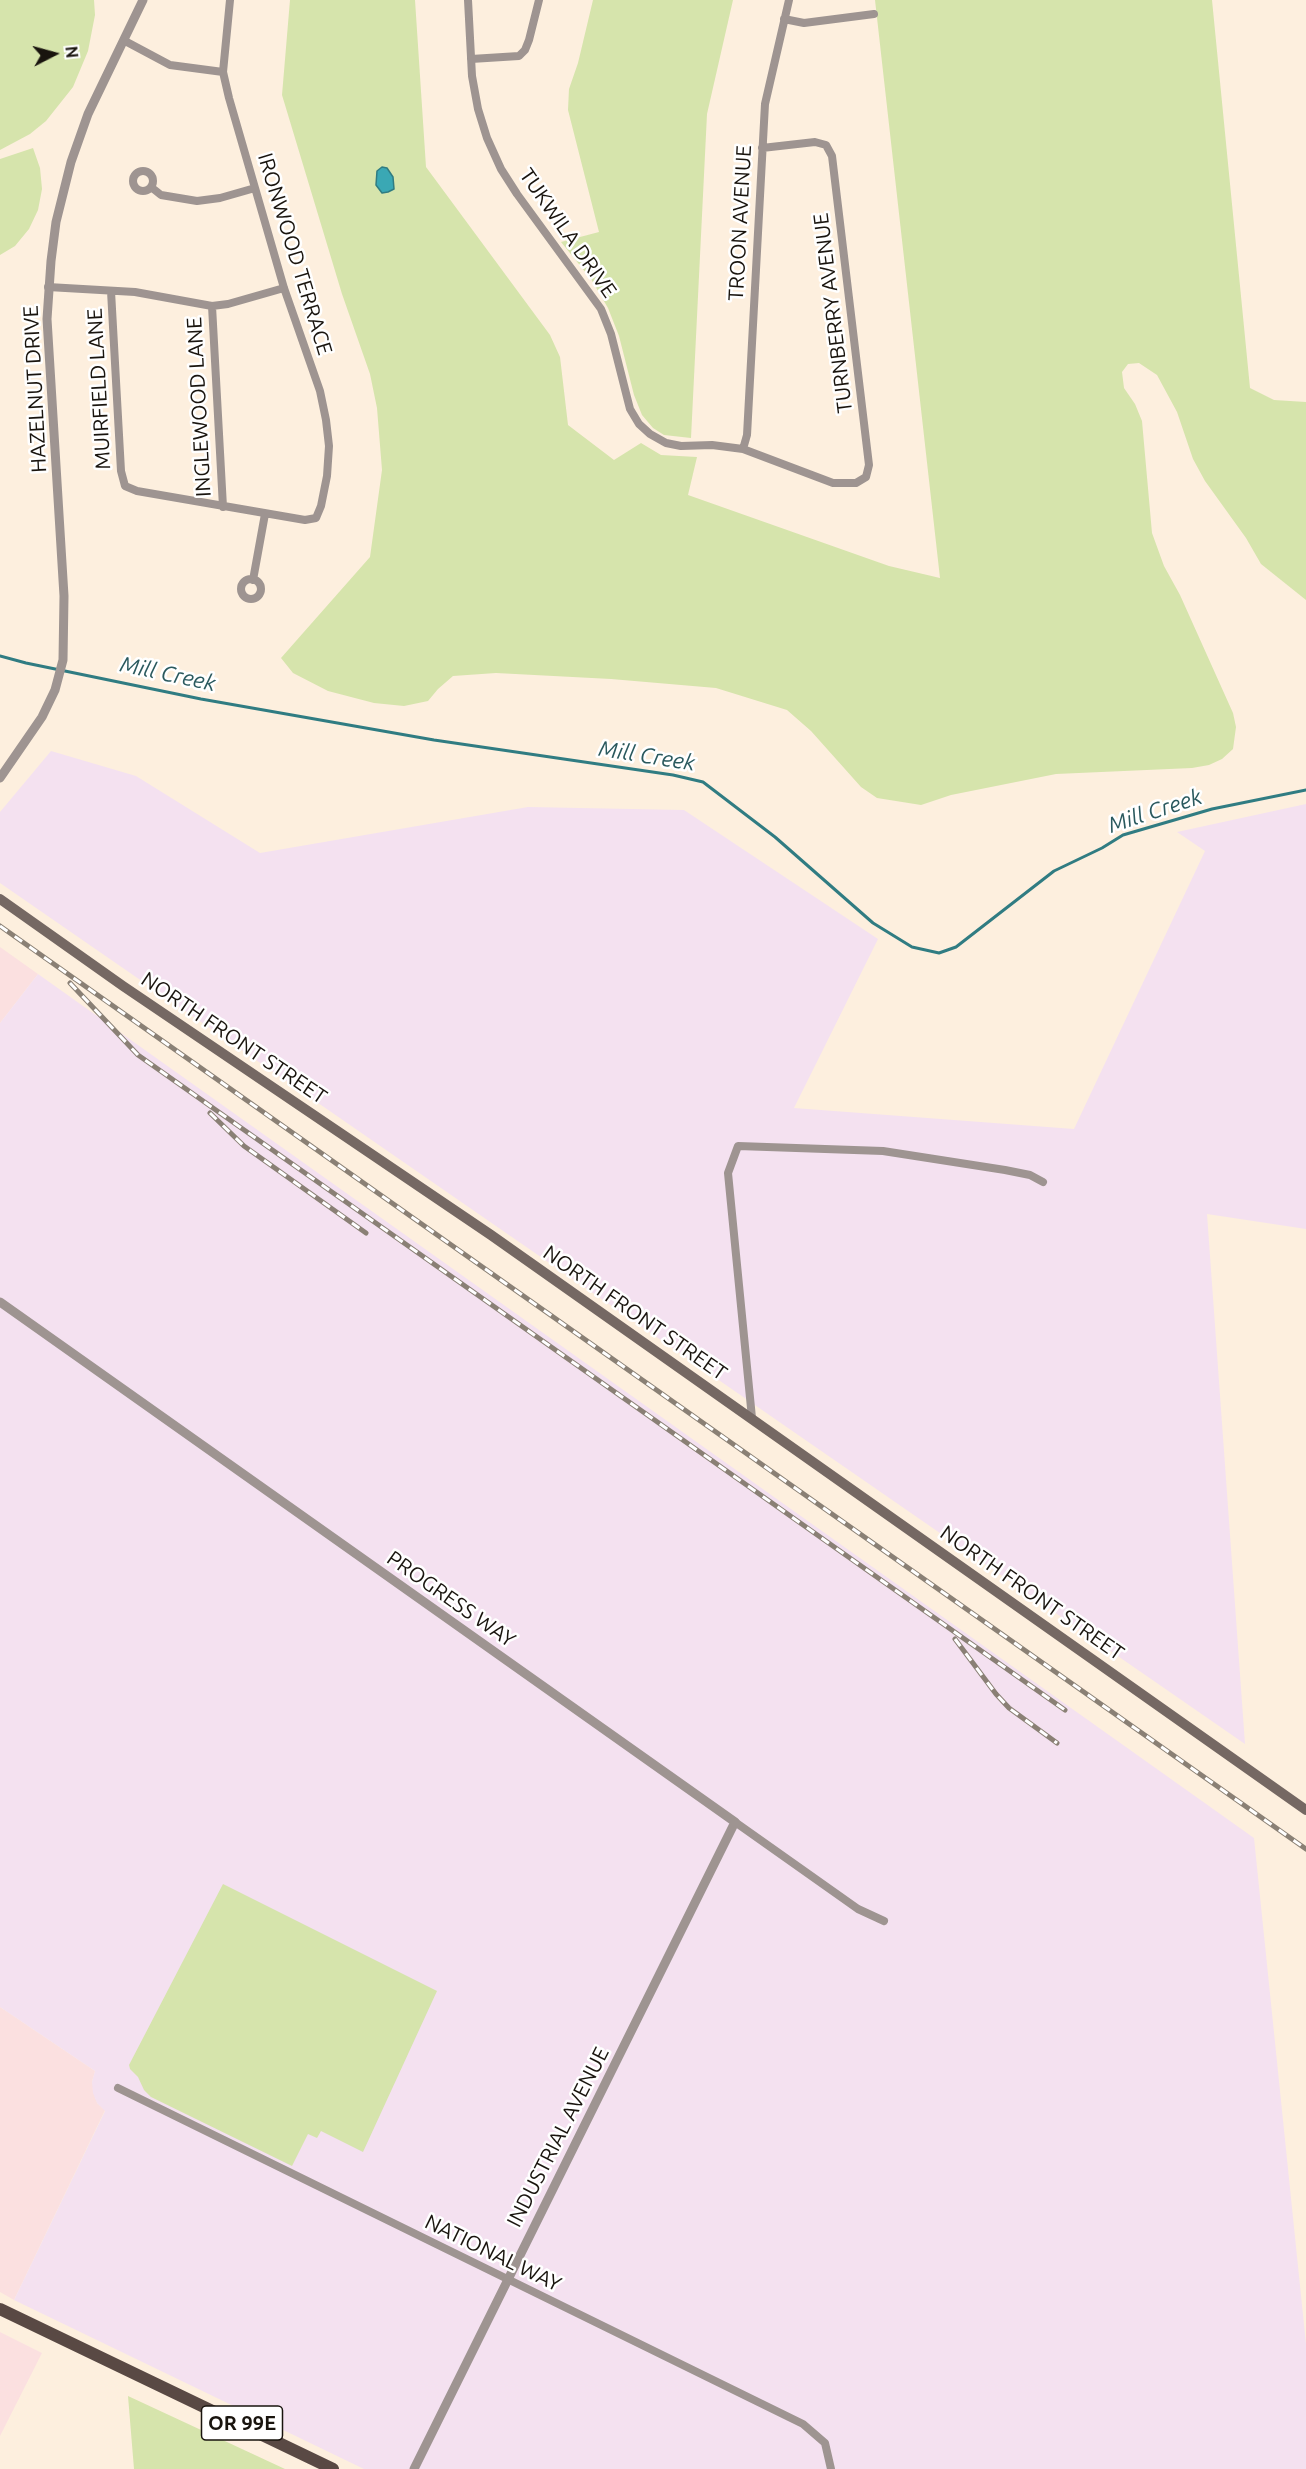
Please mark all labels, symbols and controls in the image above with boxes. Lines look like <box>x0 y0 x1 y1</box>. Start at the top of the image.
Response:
north arrow <box>24 24 84 84</box>
text: N <box>62 45 81 59</box>
street label: TROON AVENUE <box>723 144 757 302</box>
street label: IRONWOOD TERRACE <box>252 150 338 358</box>
street label: TUKWILA DRIVE <box>514 164 622 302</box>
street label: TURNBERRY AVENUE <box>808 212 858 414</box>
street label: HAZELNUT DRIVE <box>18 305 52 473</box>
street label: MUIRFIELD LANE <box>82 308 116 470</box>
street label: INGLEWOOD LANE <box>182 316 216 498</box>
water label: Mill Creek <box>118 651 218 697</box>
water label: Mill Creek <box>597 735 697 777</box>
water label: Mill Creek <box>1105 783 1205 839</box>
street label: NORTH FRONT STREET <box>136 967 332 1109</box>
street label: NORTH FRONT STREET <box>538 1240 732 1386</box>
street label: NORTH FRONT STREET <box>935 1520 1129 1666</box>
street label: PROGRESS WAY <box>382 1545 520 1653</box>
street label: INDUSTRIAL AVENUE <box>502 2043 614 2231</box>
street label: NATIONAL WAY <box>421 2209 565 2297</box>
road number: OR 99E <box>202 2406 282 2440</box>

